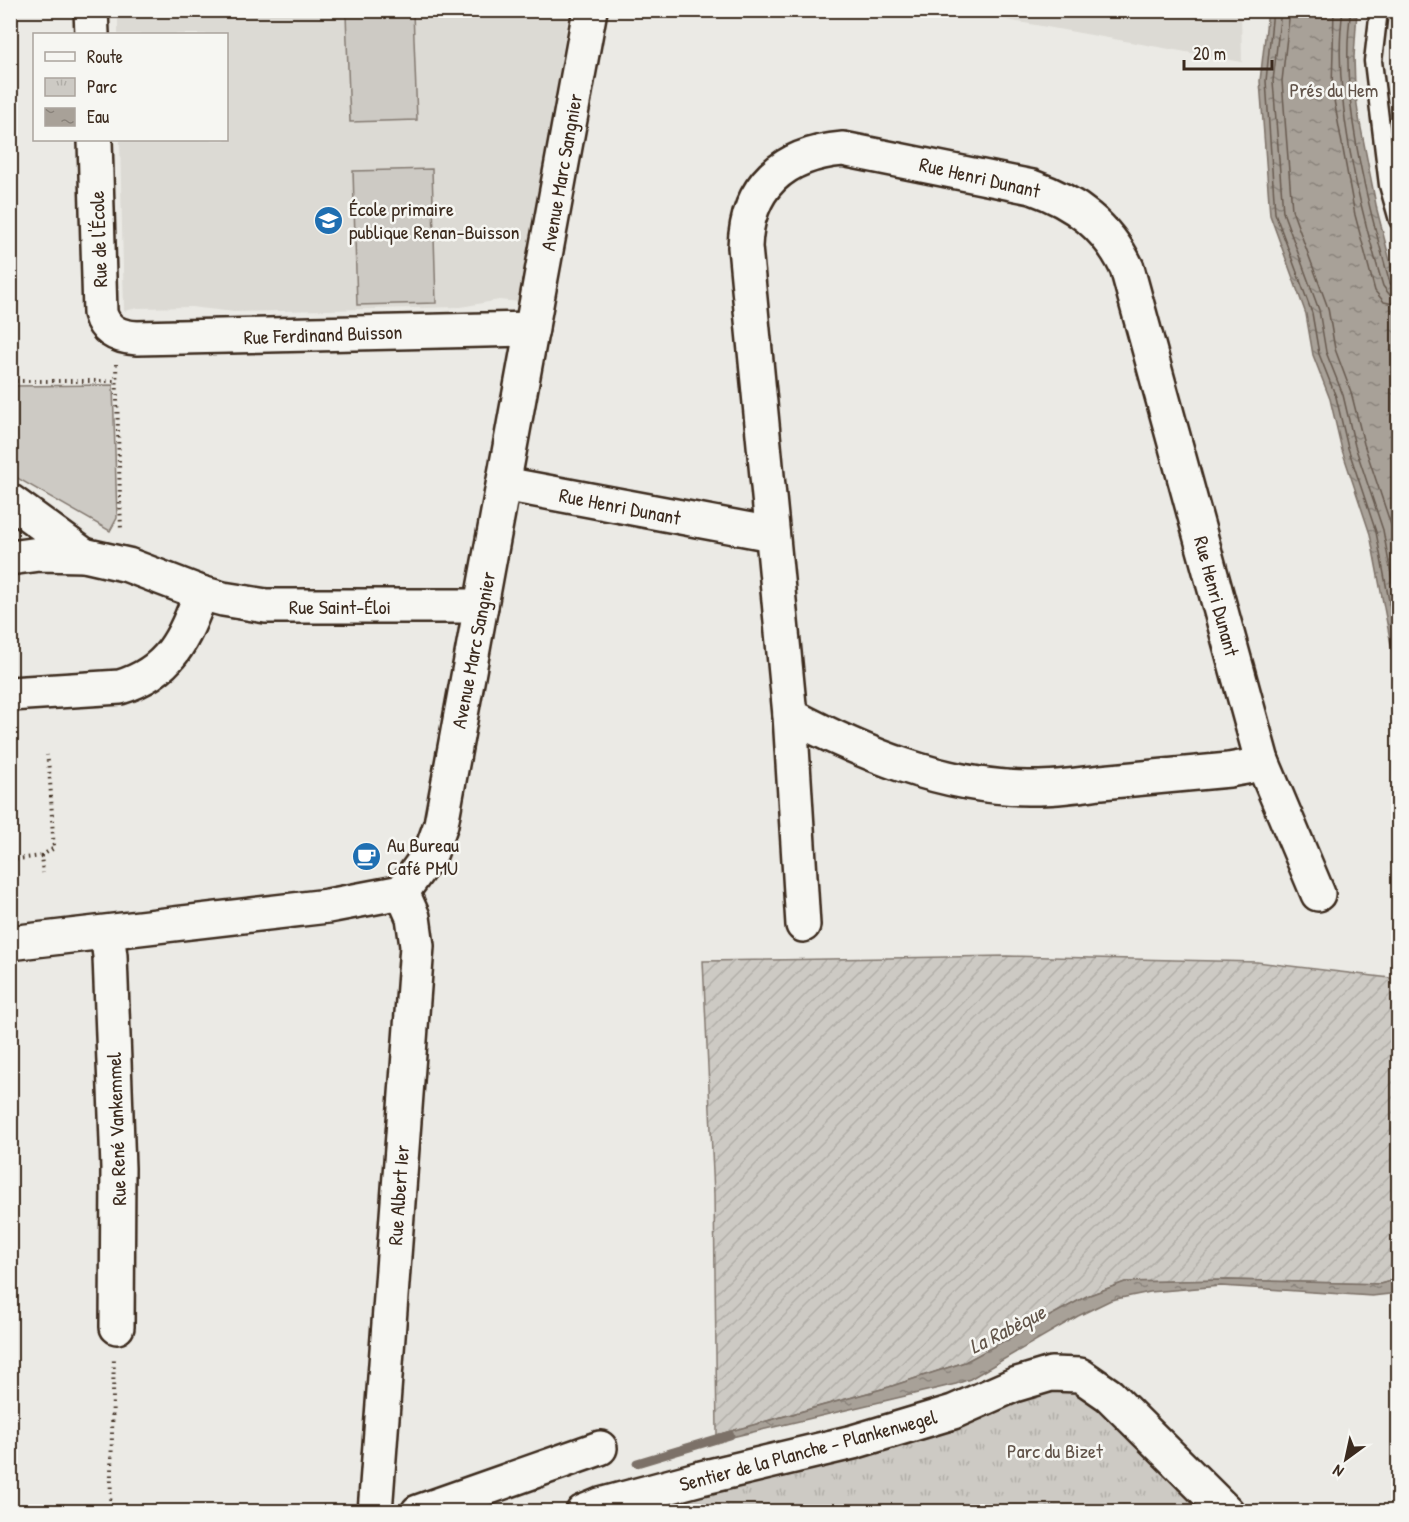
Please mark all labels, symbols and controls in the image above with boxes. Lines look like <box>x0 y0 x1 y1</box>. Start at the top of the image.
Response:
legend <box>33 33 228 141</box>
scale bar <box>1184 33 1272 71</box>
text: 20 m <box>1193 41 1226 66</box>
text: Route <box>87 44 123 69</box>
text: Parc <box>87 74 117 99</box>
park label: Prés du Hem <box>1290 76 1378 103</box>
street label: Avenue Marc Sangnier <box>534 91 588 253</box>
text: Eau <box>87 104 109 129</box>
street label: Rue Henri Dunant <box>917 150 1044 204</box>
street label: Rue de l'École <box>83 190 113 288</box>
place label: École primaire publique Renan-Buisson <box>349 195 520 245</box>
school or university icon: École primaire publique Renan-Buisson <box>312 204 344 236</box>
street label: Rue Ferdinand Buisson <box>243 318 403 350</box>
street label: Rue Henri Dunant <box>557 481 684 531</box>
street label: Rue Henri Dunant <box>1188 533 1246 660</box>
street label: Avenue Marc Sangnier <box>445 569 502 731</box>
street label: Rue Saint-Éloi <box>289 593 391 620</box>
place label: Au Bureau Café PMU <box>387 831 459 881</box>
cafe icon: Au Bureau Café PMU <box>350 840 382 872</box>
street label: Rue René Vankemmel <box>100 1051 132 1206</box>
street label: Rue Albert Ier <box>381 1144 415 1246</box>
water label: La Rabèque <box>964 1297 1052 1361</box>
street label: Sentier de la Planche - Plankenwegel <box>676 1402 940 1497</box>
north arrow <box>1316 1429 1376 1489</box>
park label: Parc du Bizet <box>1007 1437 1104 1464</box>
text: N <box>1328 1460 1347 1483</box>

